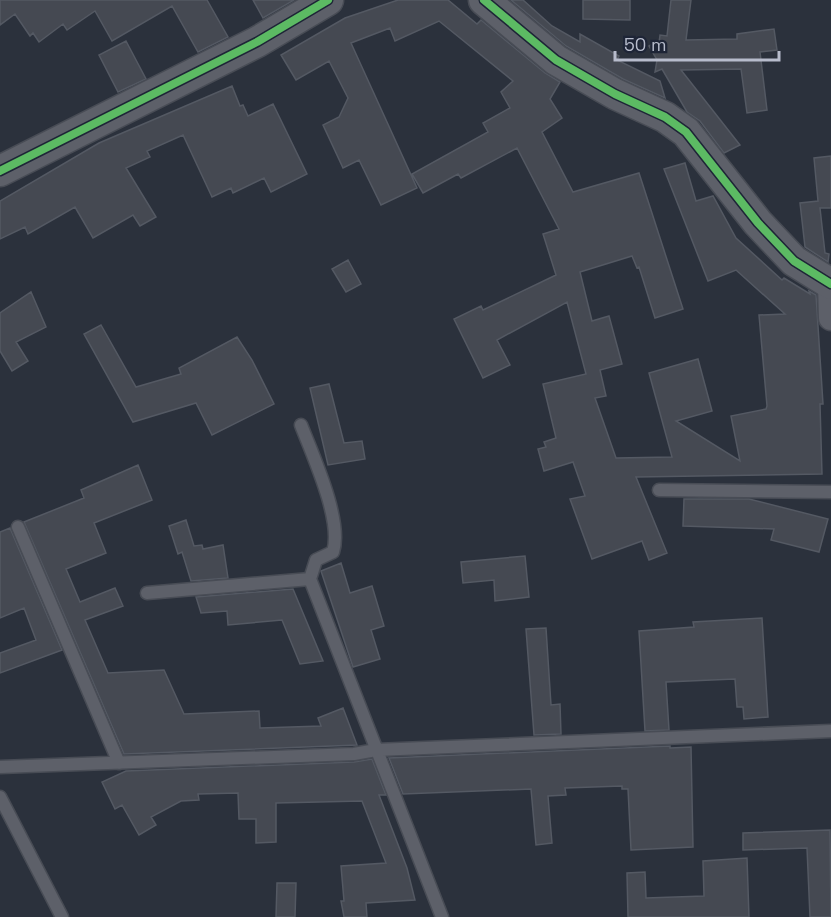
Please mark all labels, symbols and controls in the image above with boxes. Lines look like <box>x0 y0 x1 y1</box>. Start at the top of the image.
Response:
scale bar <box>615 24 778 62</box>
text: 50 m <box>624 33 666 56</box>

